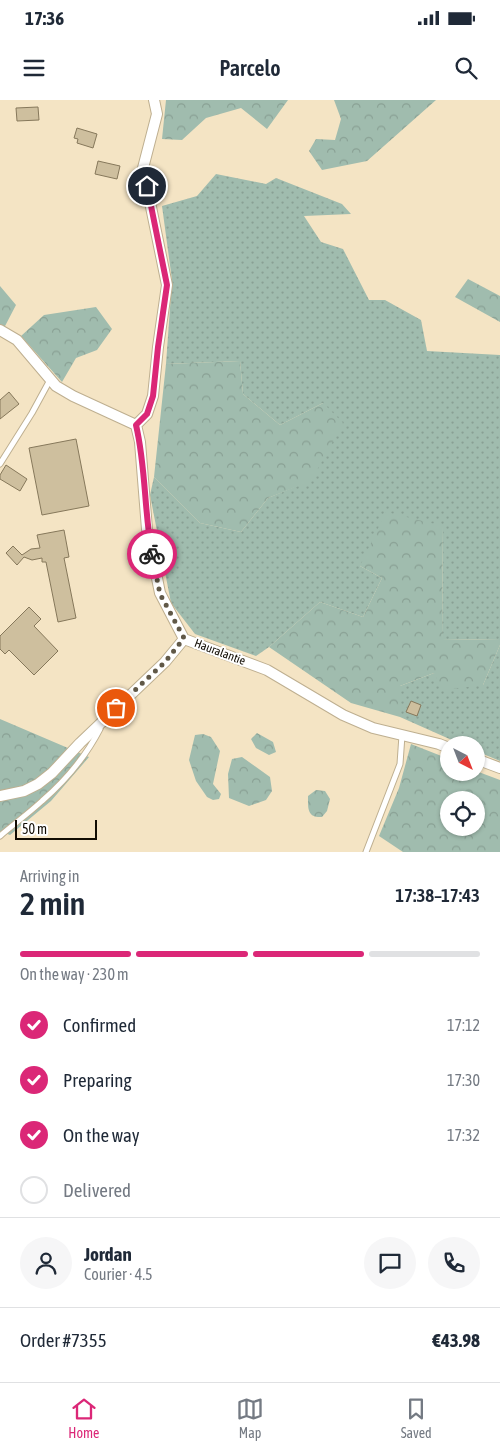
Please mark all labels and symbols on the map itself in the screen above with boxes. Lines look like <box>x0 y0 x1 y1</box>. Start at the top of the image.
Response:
pin <box>126 165 168 207</box>
courier <box>127 529 177 579</box>
street label: Hauralantie <box>193 636 247 668</box>
pin <box>95 687 137 729</box>
north arrow <box>440 736 485 781</box>
scale bar <box>15 817 98 840</box>

